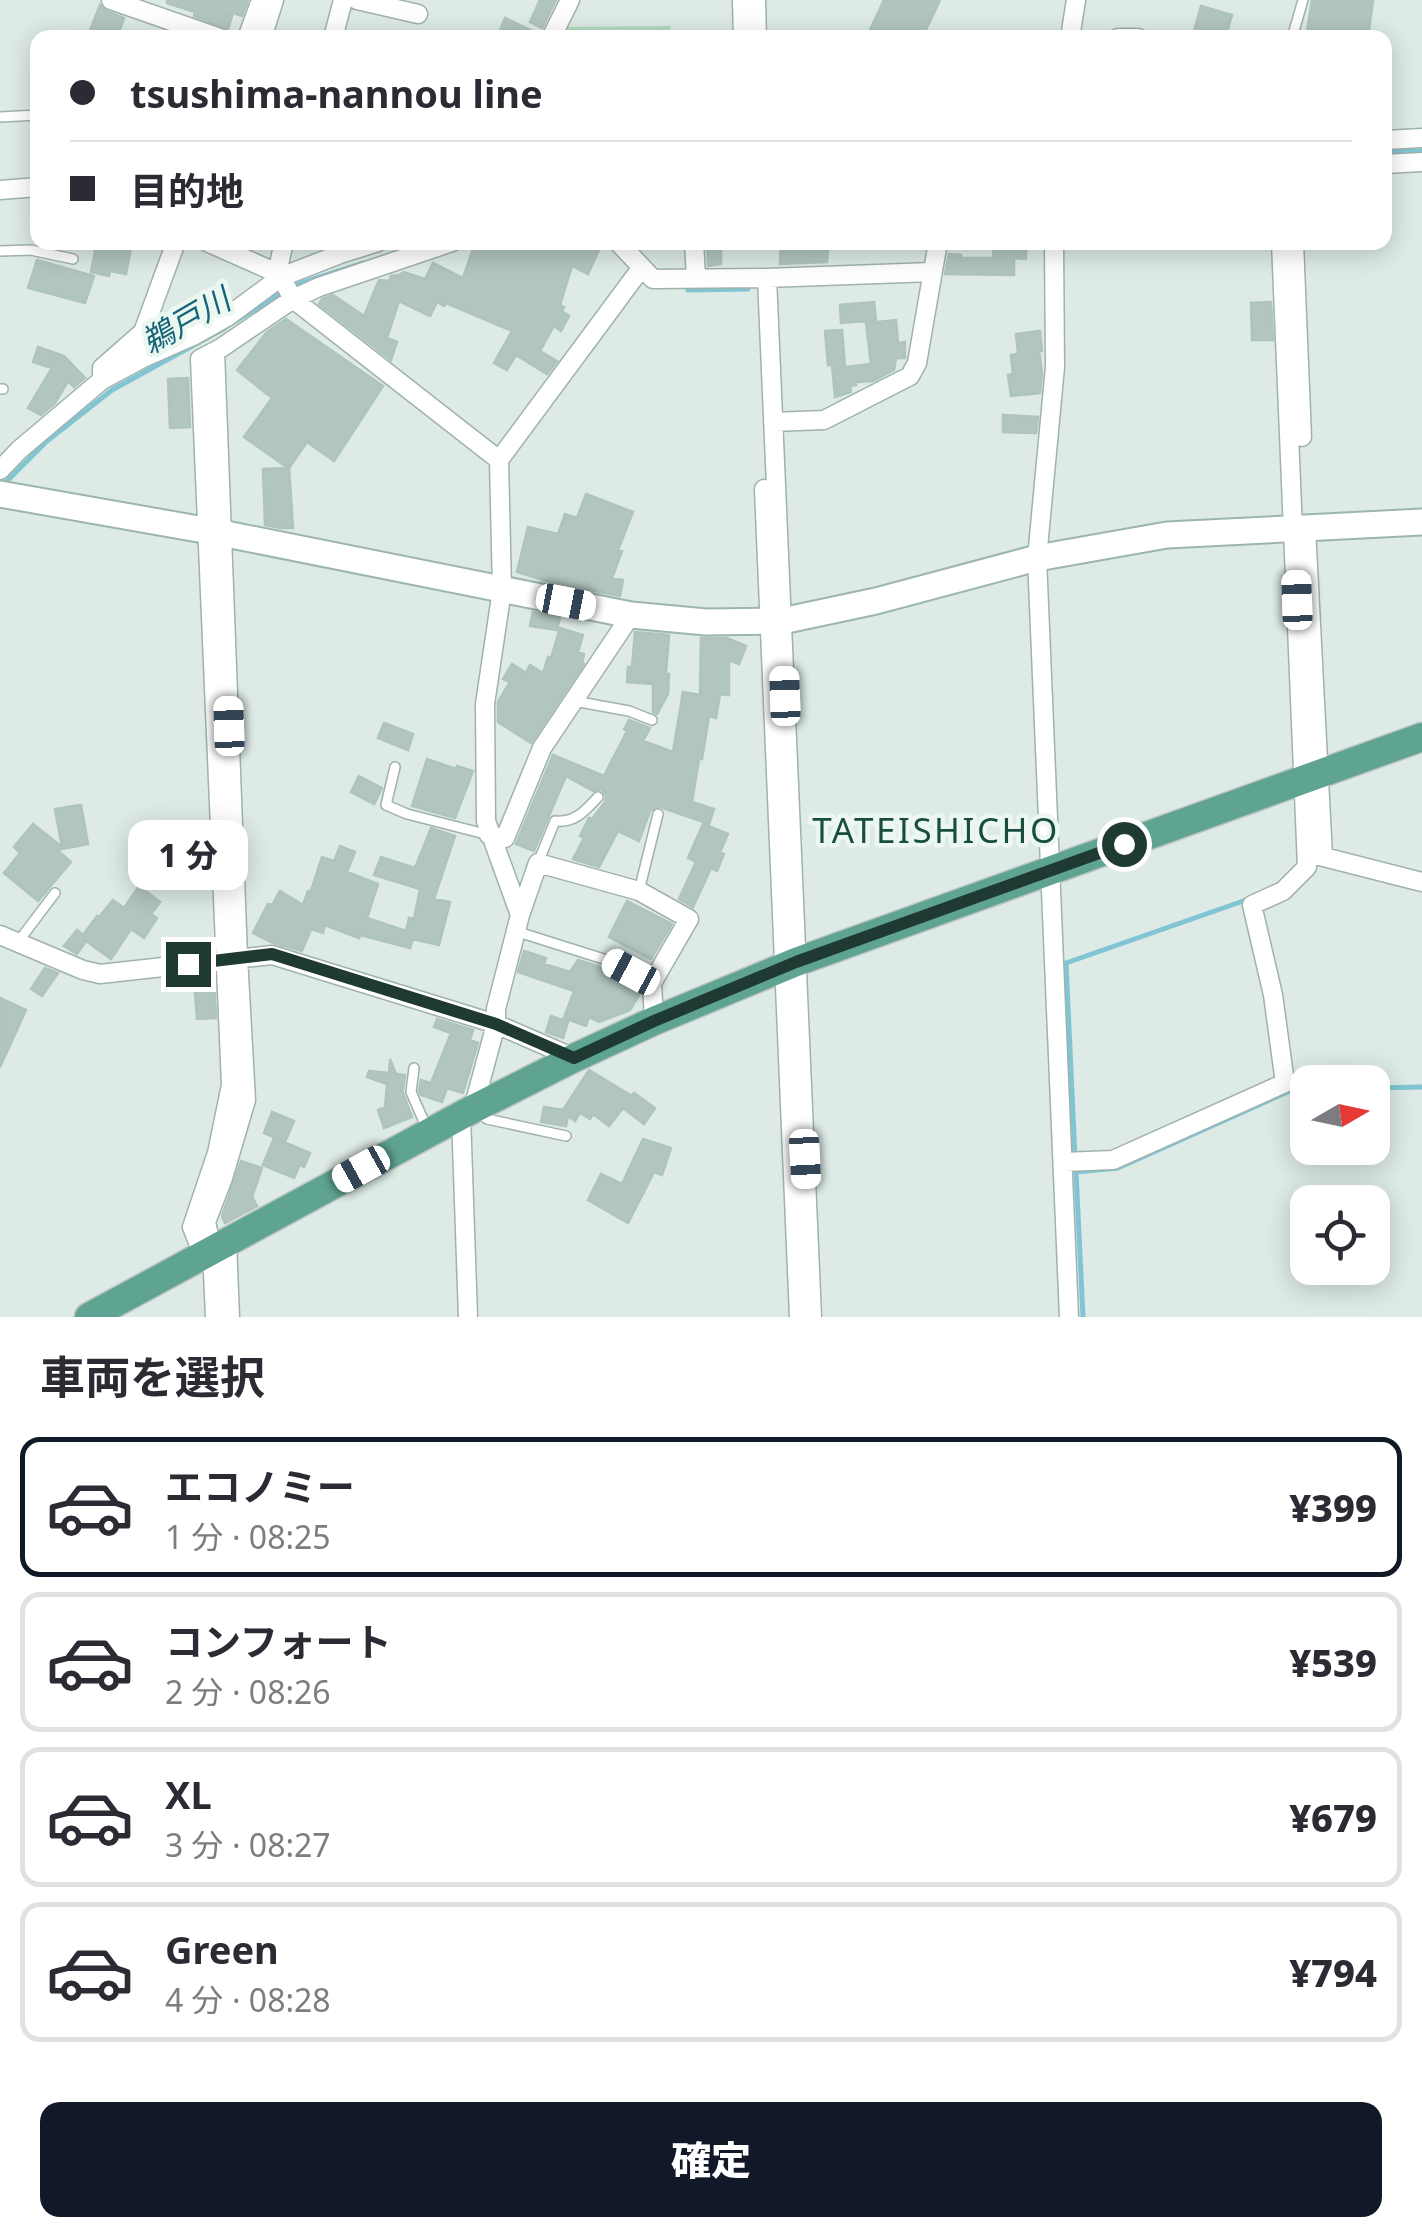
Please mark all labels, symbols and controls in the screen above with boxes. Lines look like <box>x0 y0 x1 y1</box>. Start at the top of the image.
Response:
text: tsushima-nannou line <box>130 67 543 119</box>
text: 目的地 <box>130 164 244 216</box>
water label: 鵜戸川 <box>133 276 240 362</box>
car <box>1281 569 1313 631</box>
car <box>534 582 598 622</box>
car <box>769 665 801 727</box>
car <box>213 695 245 757</box>
district label: TATEISHICHO <box>812 806 1060 853</box>
callout: 1 分 <box>128 819 248 889</box>
route start <box>1102 822 1147 867</box>
text: 1 分 <box>159 833 217 876</box>
route end <box>166 942 211 987</box>
car <box>597 945 665 999</box>
north arrow <box>1290 1065 1390 1165</box>
map controls <box>1290 1065 1390 1285</box>
car <box>788 1128 822 1190</box>
car <box>327 1141 395 1197</box>
button: locate <box>1290 1185 1390 1285</box>
text: 車両を選択 <box>40 1346 265 1407</box>
text: エコノミー <box>165 1460 355 1512</box>
icon: car <box>45 1462 135 1552</box>
text: ¥399 <box>1289 1481 1377 1533</box>
text: 1 分 · 08:25 <box>165 1515 331 1558</box>
text: コンフォート <box>165 1615 392 1667</box>
icon: car <box>45 1617 135 1707</box>
text: ¥539 <box>1289 1636 1377 1688</box>
text: 2 分 · 08:26 <box>165 1670 331 1713</box>
text: XL <box>165 1768 212 1820</box>
icon: car <box>45 1772 135 1862</box>
text: ¥679 <box>1289 1791 1377 1843</box>
text: 3 分 · 08:27 <box>165 1823 331 1866</box>
text: Green <box>165 1923 279 1975</box>
icon: car <box>45 1927 135 2017</box>
text: ¥794 <box>1289 1946 1377 1998</box>
text: 4 分 · 08:28 <box>165 1978 331 2021</box>
button: 確定 <box>40 2102 1382 2217</box>

